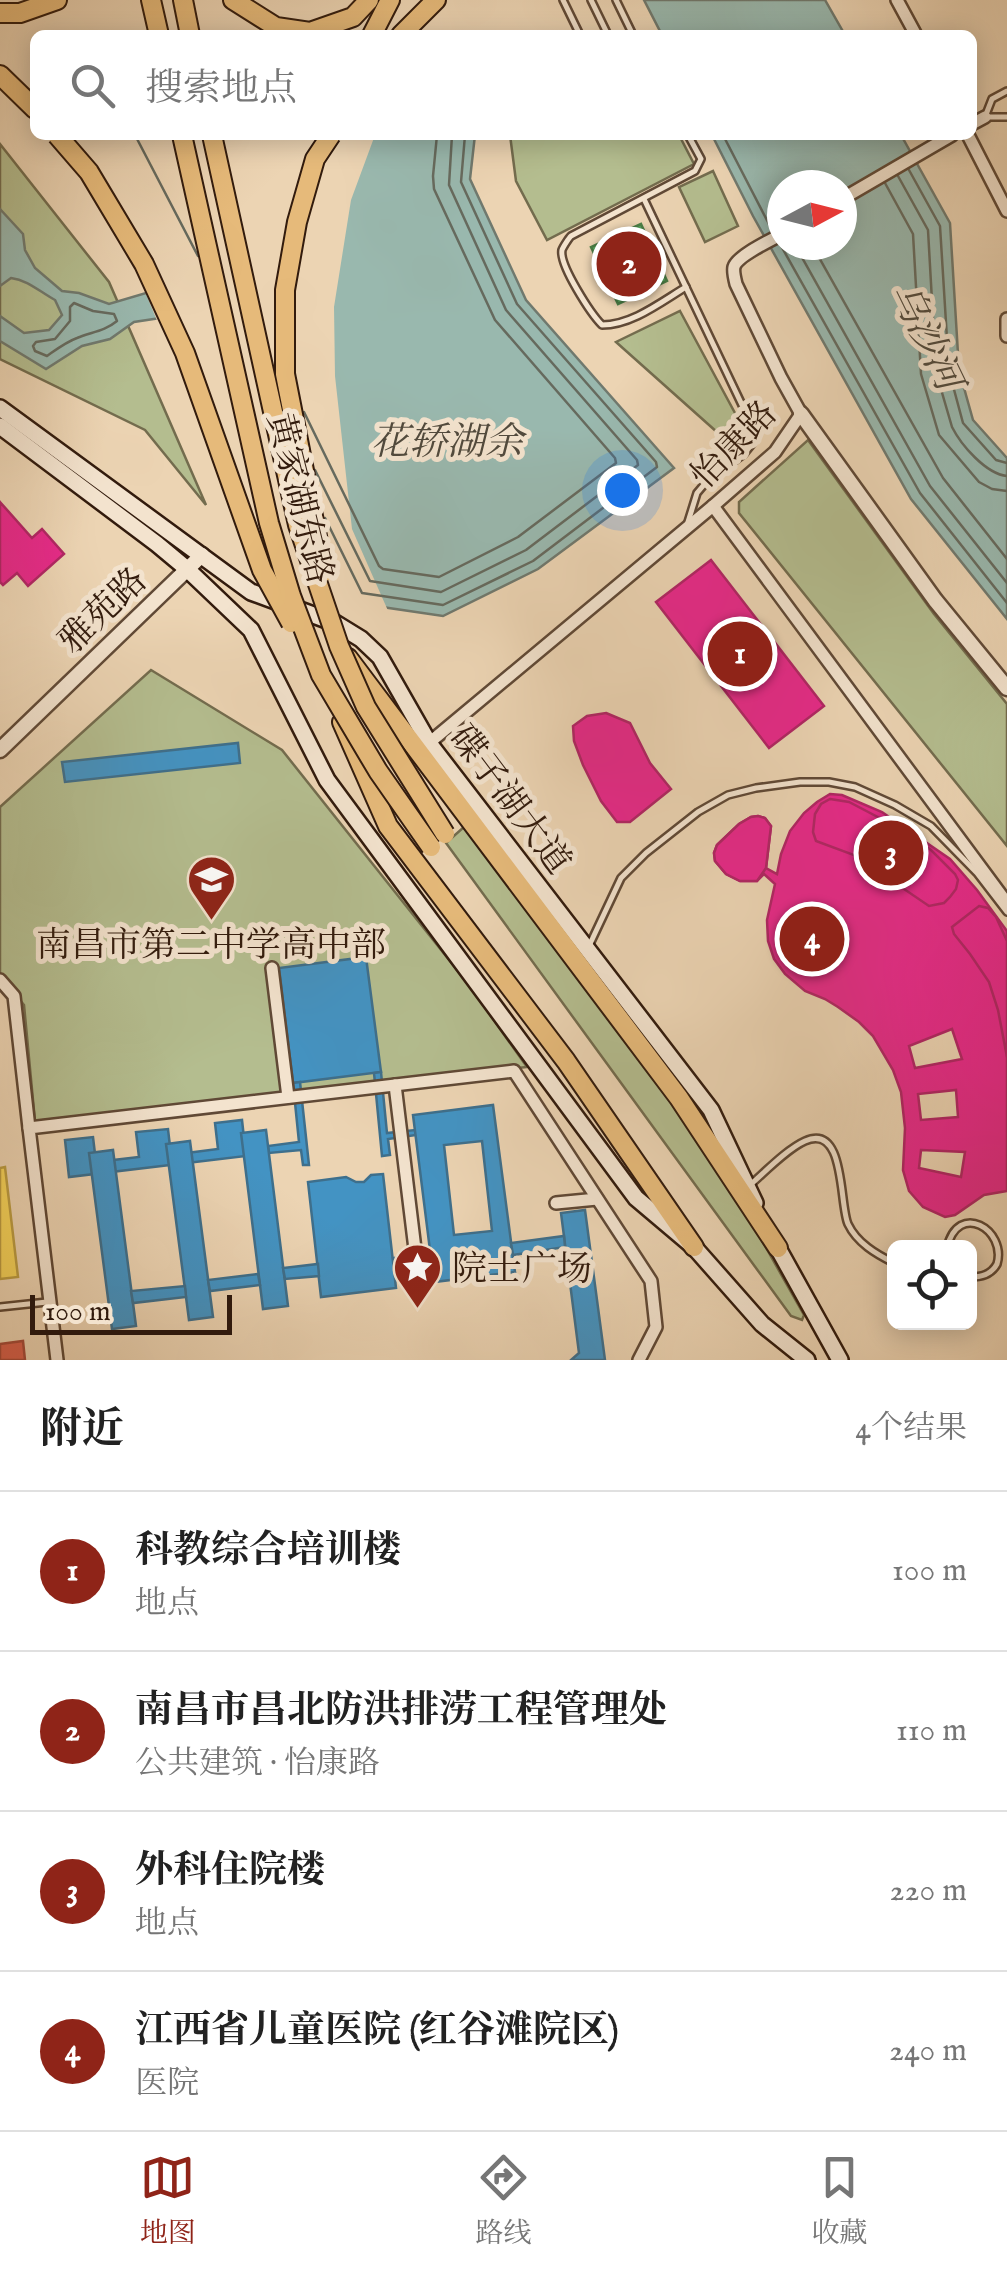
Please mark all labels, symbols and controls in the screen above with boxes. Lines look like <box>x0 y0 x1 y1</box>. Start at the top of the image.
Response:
search box <box>30 30 977 140</box>
icon: search <box>65 58 120 113</box>
text: 搜索地点 <box>145 66 297 114</box>
north arrow <box>767 170 857 260</box>
pin: 2 <box>596 226 662 302</box>
water label: 乌沙河 <box>878 276 973 404</box>
street label: 怡康路 <box>682 392 787 499</box>
street label: 黄家湖东路 <box>256 408 342 589</box>
water label: 花轿湖余 <box>371 420 527 468</box>
your location <box>597 465 648 516</box>
street label: 雅苑路 <box>50 559 157 664</box>
pin: 1 <box>708 616 772 692</box>
street label: 碟子湖大道 <box>438 717 580 884</box>
pin: 3 <box>858 816 924 890</box>
school or university icon: 南昌市第二中学高中部 <box>185 854 237 922</box>
pin: 4 <box>780 902 844 976</box>
place label: 南昌市第二中学高中部 <box>36 924 386 969</box>
map controls <box>887 1240 977 1330</box>
button: locate <box>887 1240 977 1330</box>
place icon: 院士广场 <box>391 1242 443 1310</box>
place label: 院士广场 <box>452 1248 592 1293</box>
scale bar <box>30 1290 232 1334</box>
text: 100 m <box>45 1295 111 1330</box>
text: 附近 <box>40 1404 124 1457</box>
text: 4个结果 <box>855 1409 967 1450</box>
text: 科教综合培训楼 <box>135 1528 401 1576</box>
text: 1 <box>67 1551 78 1592</box>
text: 100 m <box>892 1551 967 1592</box>
text: 地点 <box>135 1584 199 1625</box>
text: 南昌市昌北防洪排涝工程管理处 <box>135 1688 667 1736</box>
text: 2 <box>65 1711 80 1752</box>
text: 110 m <box>896 1711 967 1752</box>
text: 公共建筑 · 怡康路 <box>135 1744 380 1785</box>
text: 外科住院楼 <box>135 1848 325 1896</box>
text: 3 <box>67 1871 78 1912</box>
text: 220 m <box>890 1871 967 1912</box>
text: 地点 <box>135 1904 199 1945</box>
text: 江西省儿童医院 (红谷滩院区) <box>135 2008 619 2056</box>
text: 4 <box>65 2031 80 2072</box>
text: 240 m <box>889 2031 967 2072</box>
text: 医院 <box>135 2064 199 2105</box>
tab: 地图 <box>140 2150 196 2252</box>
tab: 路线 <box>475 2150 531 2252</box>
tab: 收藏 <box>811 2150 867 2252</box>

